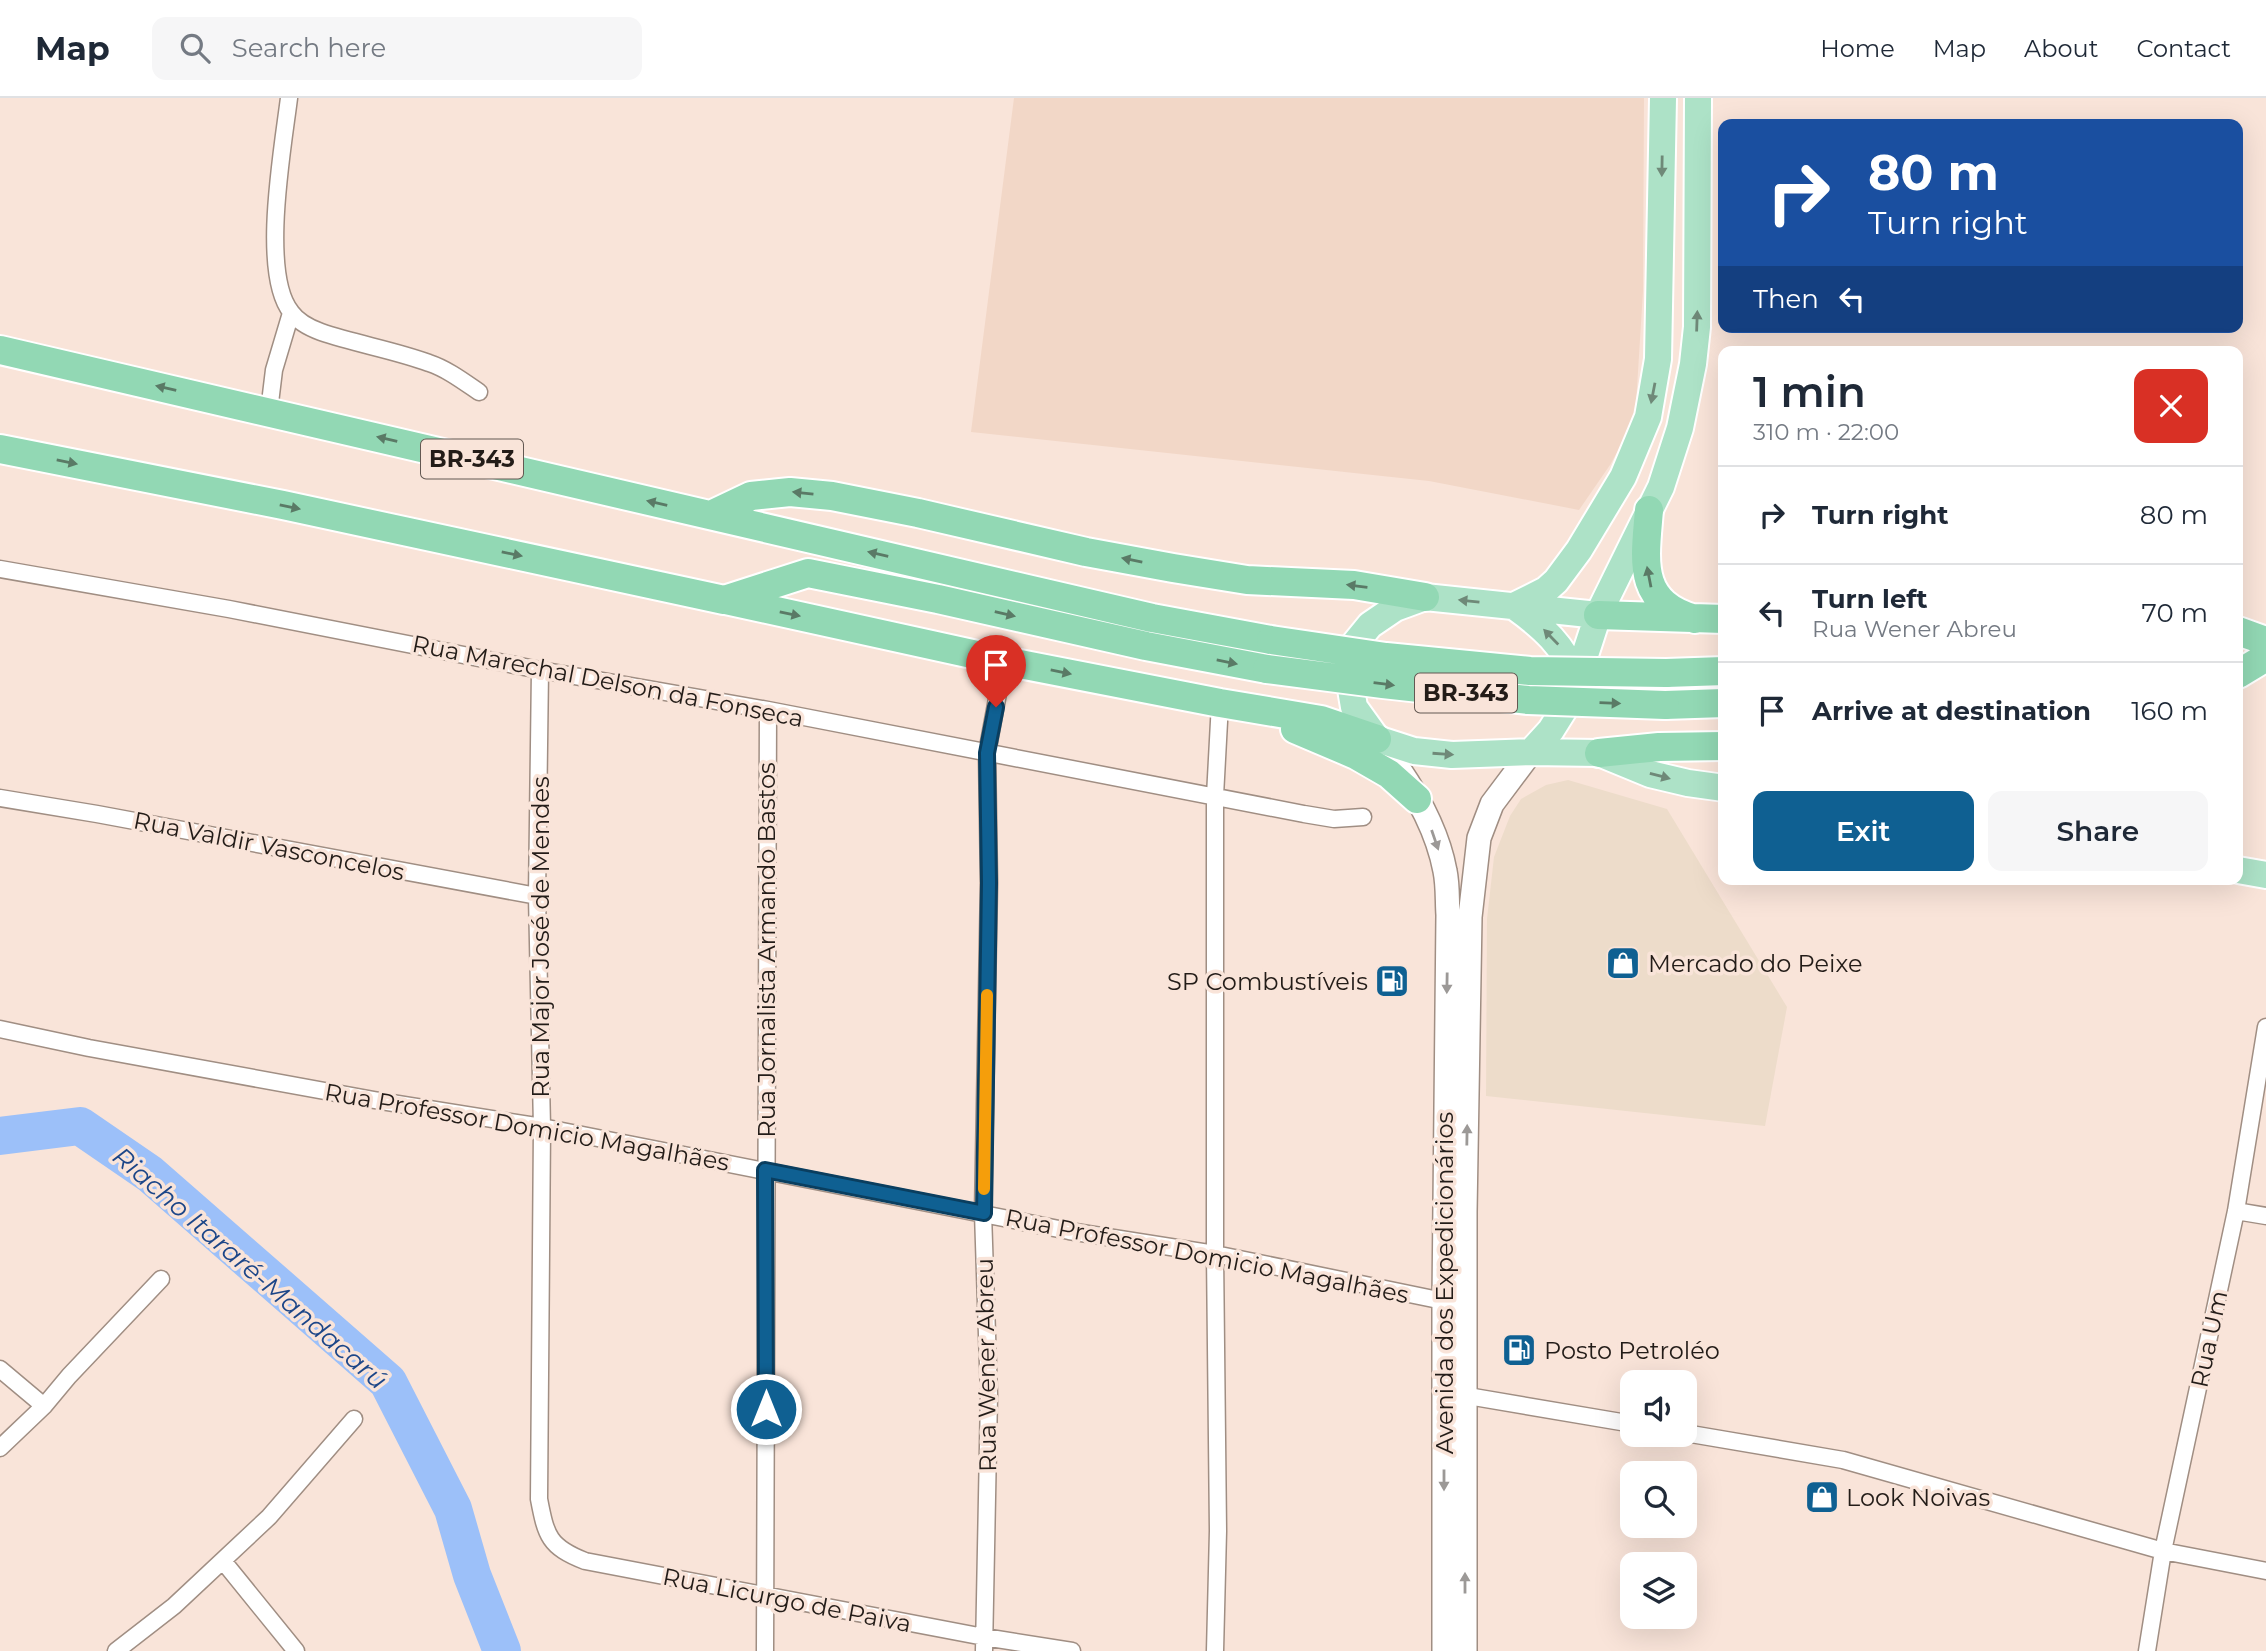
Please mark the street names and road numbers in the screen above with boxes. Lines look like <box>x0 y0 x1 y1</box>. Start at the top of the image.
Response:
road number: BR-343 <box>421 440 523 478</box>
street label: Rua Marechal Delson da Fonseca <box>410 629 806 733</box>
road number: BR-343 <box>1415 674 1517 712</box>
street label: Rua Jornalista Armando Bastos <box>752 762 781 1138</box>
street label: Rua Major José de Mendes <box>526 776 555 1098</box>
street label: Rua Valdir Vasconcelos <box>131 805 407 887</box>
street label: Rua Professor Domicio Magalhães <box>322 1077 732 1177</box>
street label: Avenida dos Expedicionários <box>1430 1112 1459 1454</box>
street label: Rua Professor Domicio Magalhães <box>1003 1203 1411 1309</box>
street label: Rua Wener Abreu <box>970 1258 1002 1472</box>
street label: Rua Um <box>2185 1288 2233 1390</box>
street label: Rua Licurgo de Paiva <box>660 1562 914 1638</box>

